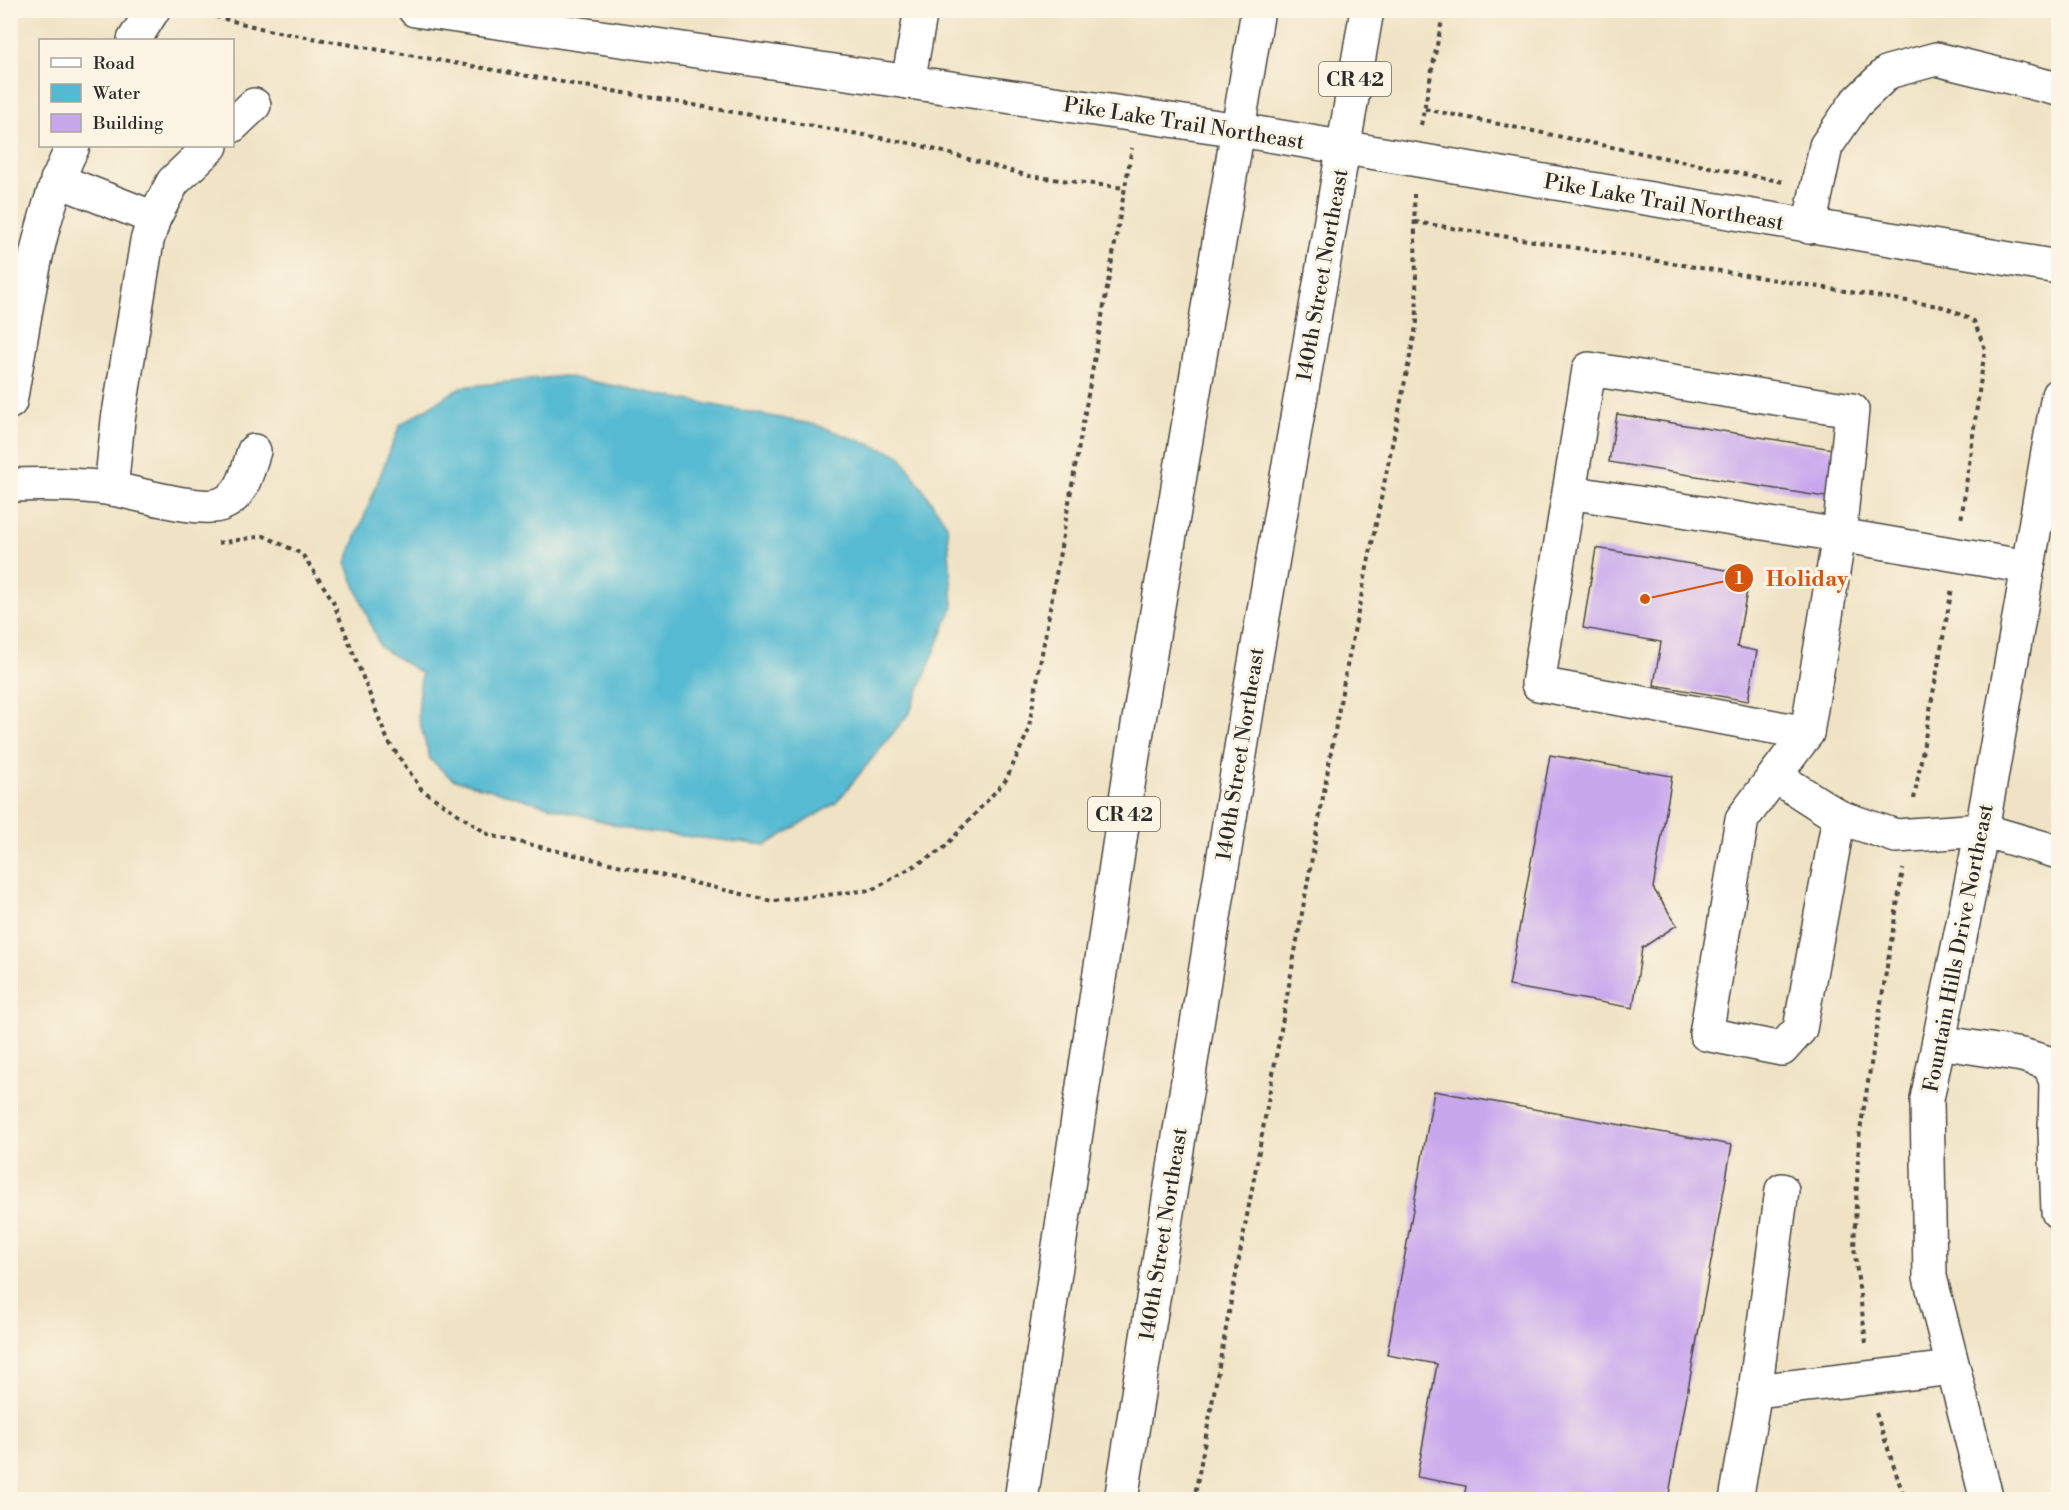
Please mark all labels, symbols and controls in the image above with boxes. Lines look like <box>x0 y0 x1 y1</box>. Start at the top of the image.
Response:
legend <box>39 39 234 147</box>
text: Road <box>93 52 136 75</box>
road number: CR 42 <box>1319 62 1391 96</box>
text: Water <box>92 82 141 105</box>
street label: Pike Lake Trail Northeast <box>1062 92 1307 156</box>
text: Building <box>92 112 164 135</box>
street label: 140th Street Northeast <box>1291 166 1355 384</box>
street label: Pike Lake Trail Northeast <box>1542 169 1786 237</box>
callout: Holiday <box>1724 558 1860 598</box>
text: Holiday <box>1766 566 1849 593</box>
text: 1 <box>1735 567 1744 590</box>
street label: 140th Street Northeast <box>1211 645 1271 863</box>
road number: CR 42 <box>1088 797 1160 831</box>
street label: Fountain Hills Drive Northeast <box>1918 801 2000 1095</box>
street label: 140th Street Northeast <box>1134 1125 1194 1343</box>

